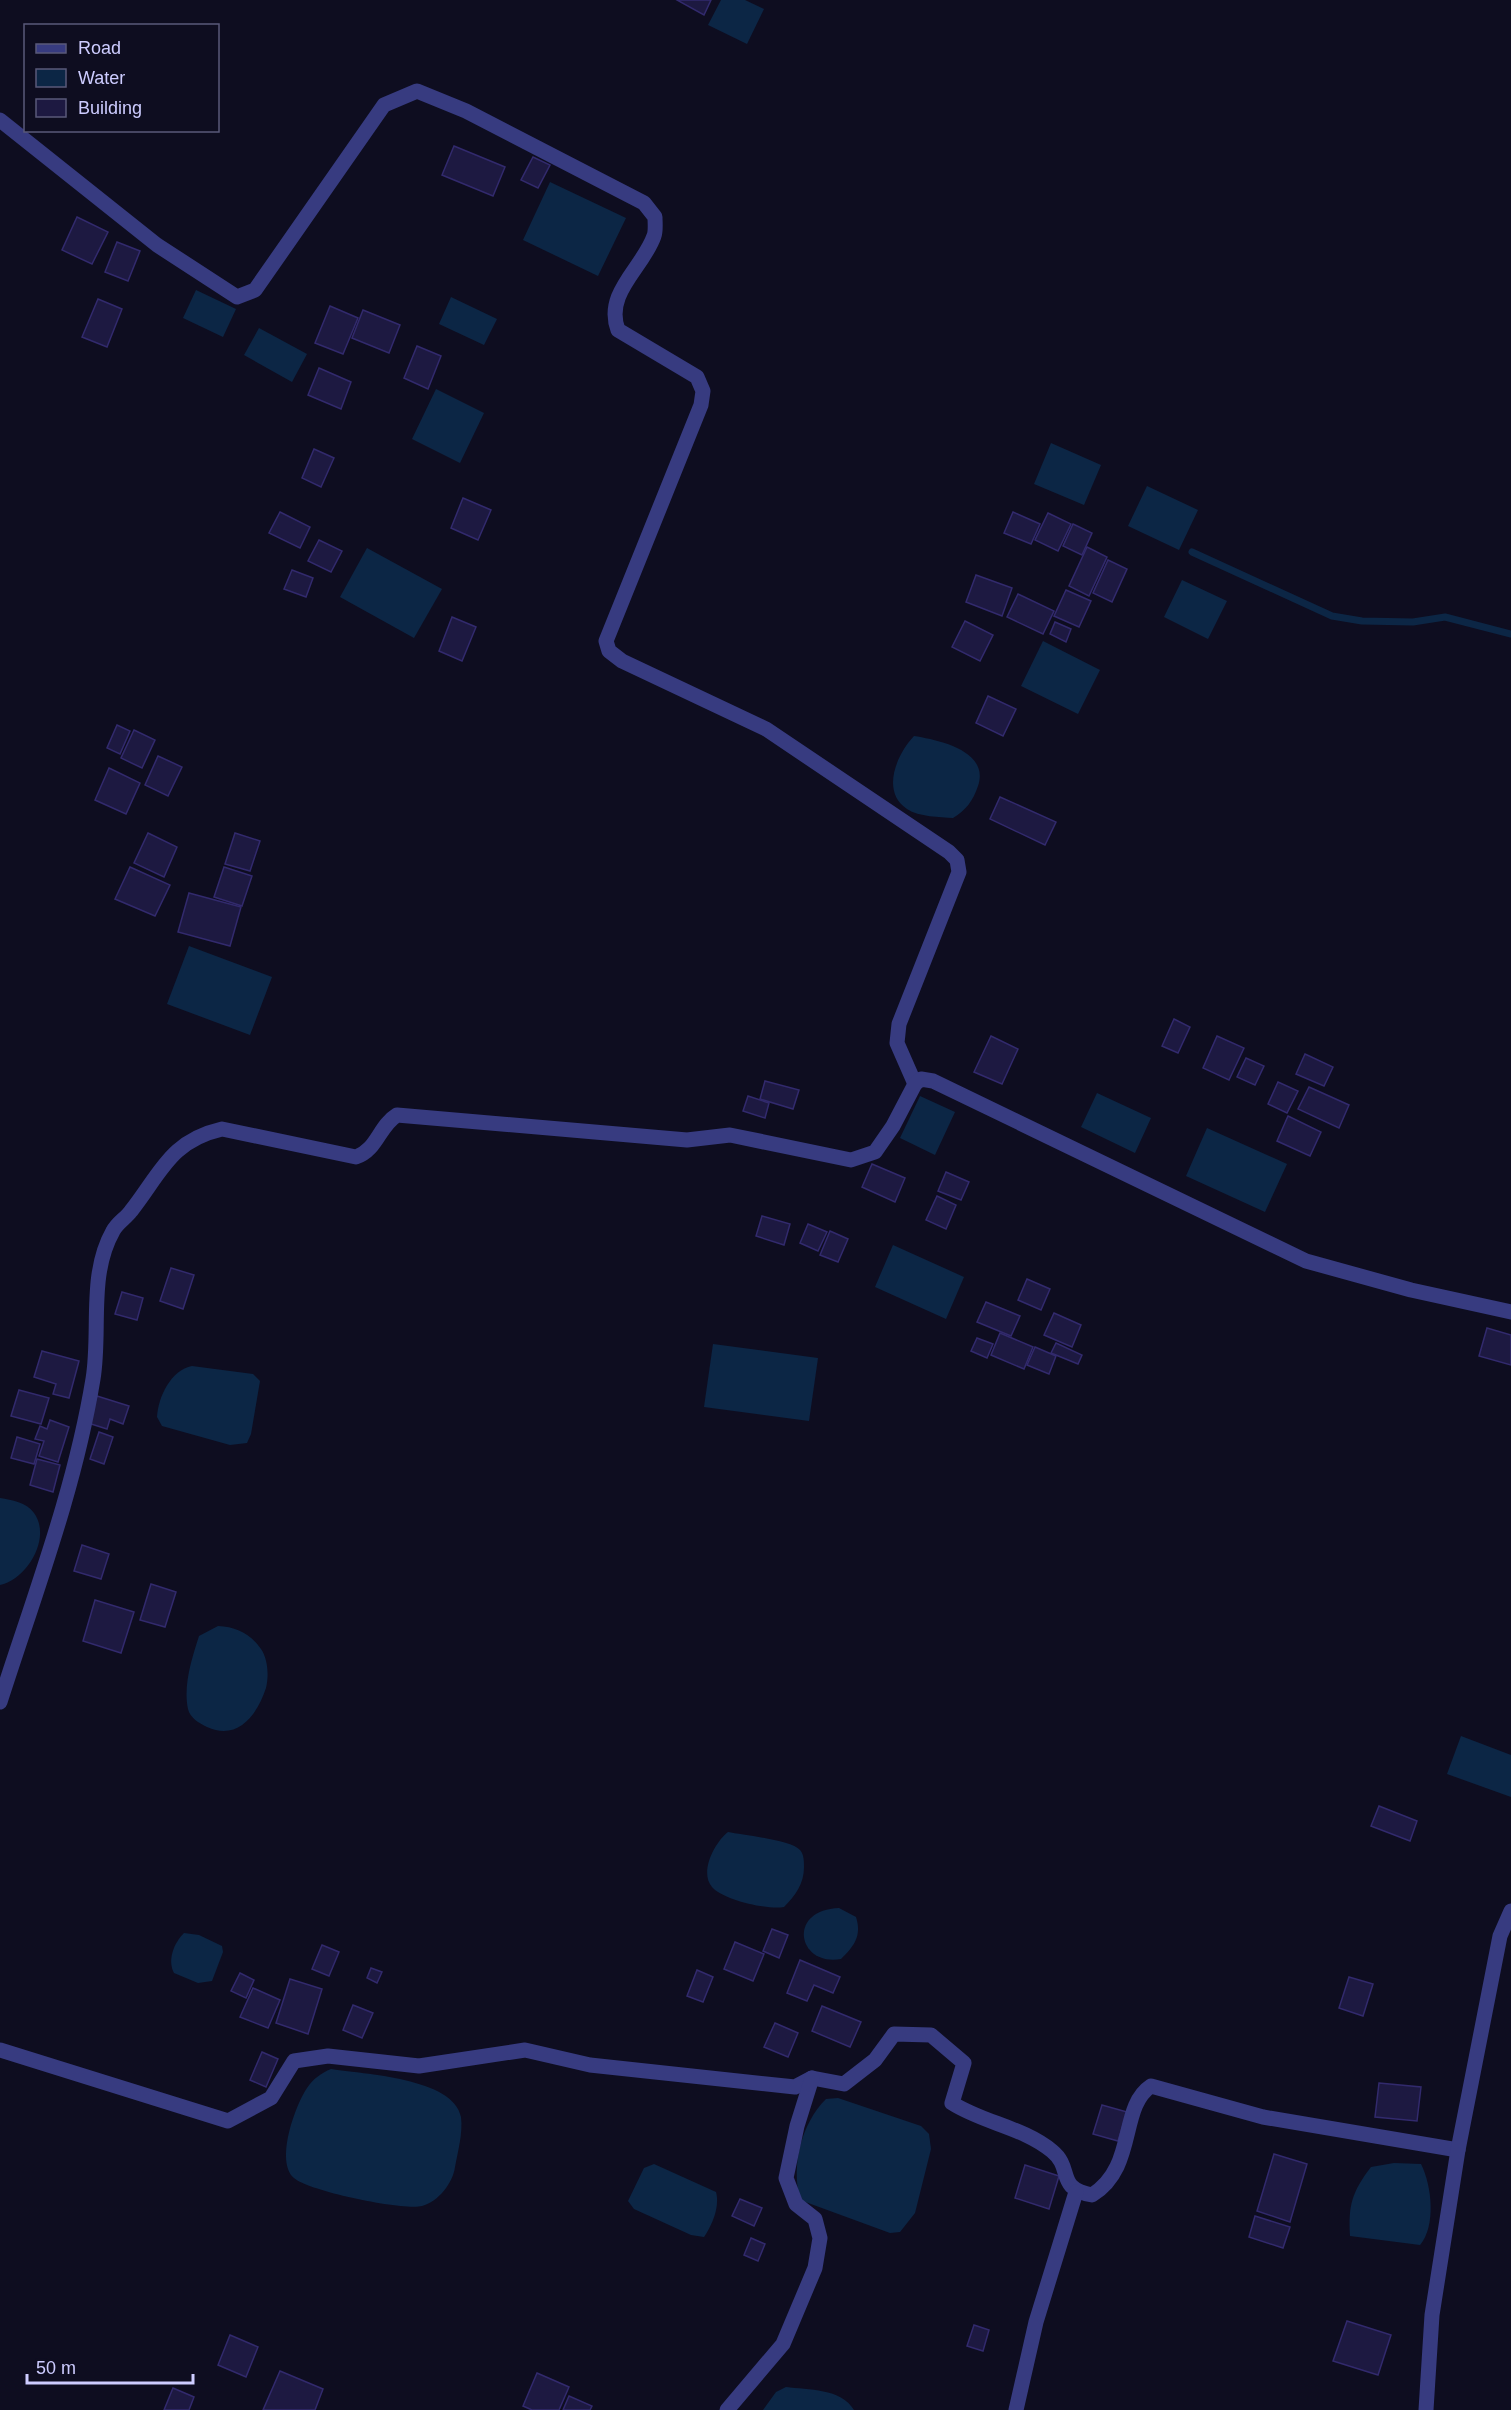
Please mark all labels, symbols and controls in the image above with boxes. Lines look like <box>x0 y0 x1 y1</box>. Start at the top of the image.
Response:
legend <box>24 24 219 132</box>
text: Road <box>78 38 121 58</box>
text: Water <box>78 68 125 88</box>
text: Building <box>78 98 142 118</box>
scale bar <box>27 2347 194 2385</box>
text: 50 m <box>36 2358 76 2378</box>

